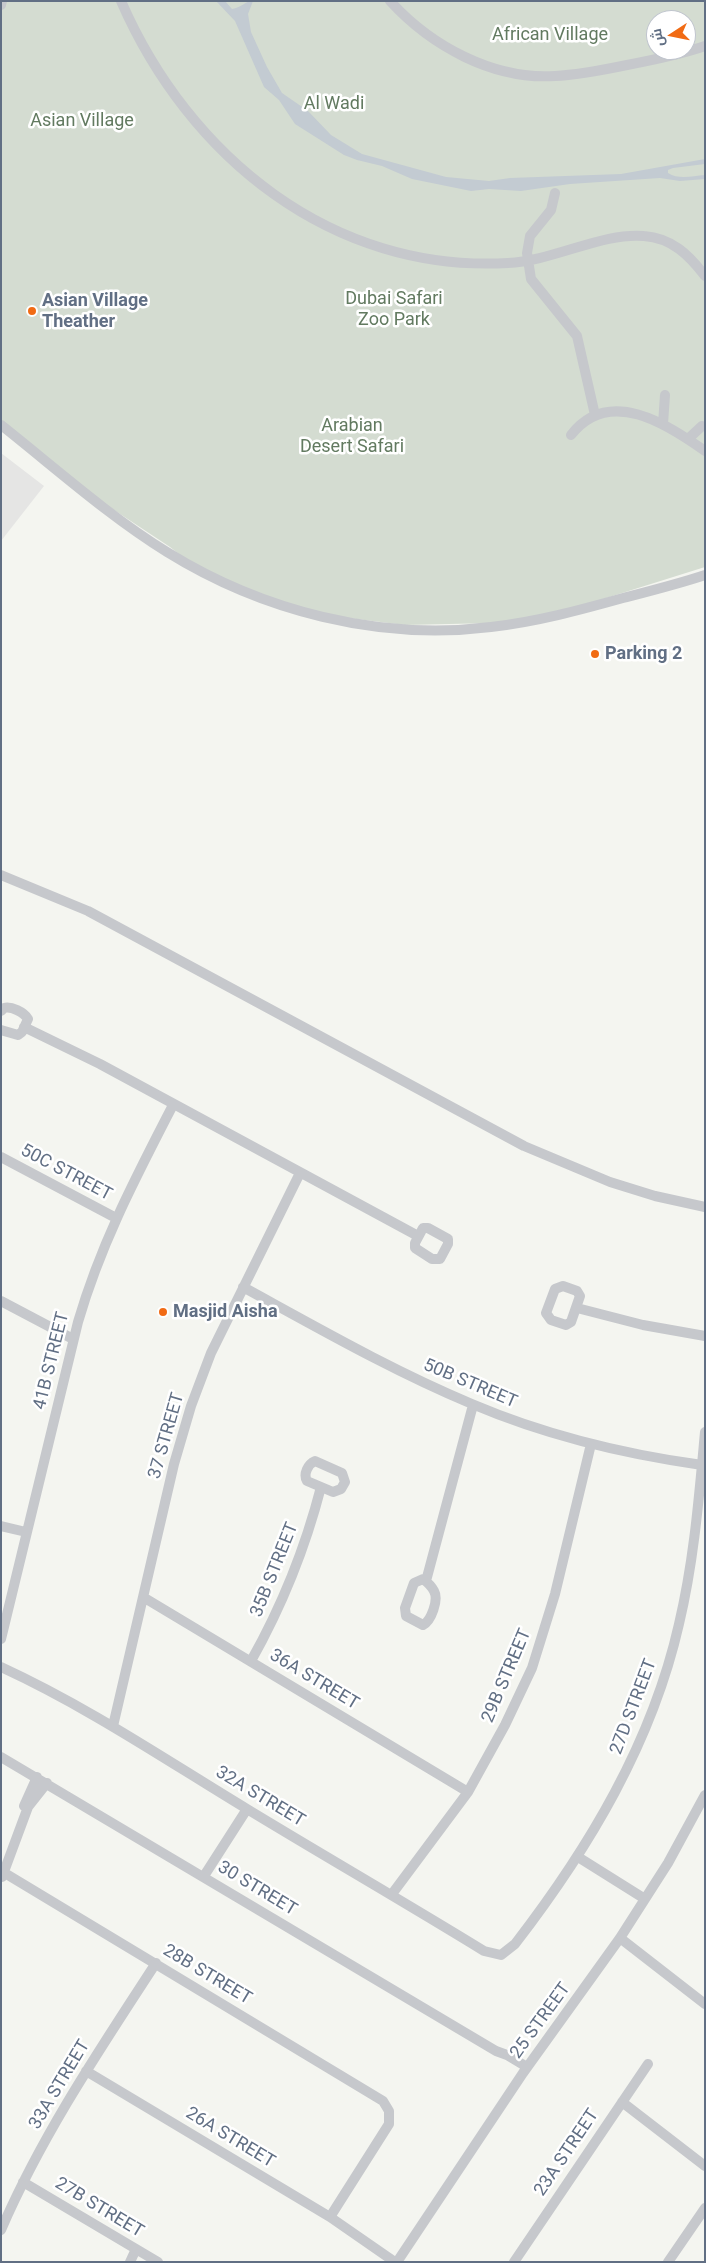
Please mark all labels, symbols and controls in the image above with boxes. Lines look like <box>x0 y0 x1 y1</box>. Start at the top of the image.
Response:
north arrow <box>646 10 696 60</box>
park label: African Village <box>492 24 608 46</box>
text: ش <box>648 27 667 48</box>
park label: Al Wadi <box>304 93 364 115</box>
park label: Asian Village <box>30 110 134 132</box>
park label: Dubai Safari Zoo Park <box>345 288 443 330</box>
place label: Asian Village Theather <box>42 290 148 332</box>
marker: Asian Village Theather <box>26 305 38 317</box>
park label: Arabian Desert Safari <box>300 415 404 458</box>
place label: Parking 2 <box>605 643 682 665</box>
marker: Parking 2 <box>589 648 601 660</box>
street label: 50C STREET <box>17 1140 115 1206</box>
place label: Masjid Aisha <box>173 1301 278 1323</box>
marker: Masjid Aisha <box>157 1306 169 1318</box>
street label: 41B STREET <box>29 1310 75 1412</box>
street label: 50B STREET <box>420 1355 520 1413</box>
street label: 37 STREET <box>144 1390 190 1482</box>
street label: 35B STREET <box>246 1520 304 1620</box>
street label: 29B STREET <box>478 1626 536 1726</box>
street label: 36A STREET <box>265 1645 363 1715</box>
street label: 27D STREET <box>606 1656 662 1758</box>
street label: 32A STREET <box>211 1762 309 1832</box>
street label: 30 STREET <box>213 1857 301 1921</box>
street label: 28B STREET <box>159 1940 255 2010</box>
street label: 25 STREET <box>506 1979 576 2063</box>
street label: 33A STREET <box>25 2036 95 2134</box>
street label: 26A STREET <box>181 2103 279 2173</box>
street label: 23A STREET <box>530 2105 604 2201</box>
street label: 27B STREET <box>51 2173 147 2243</box>

